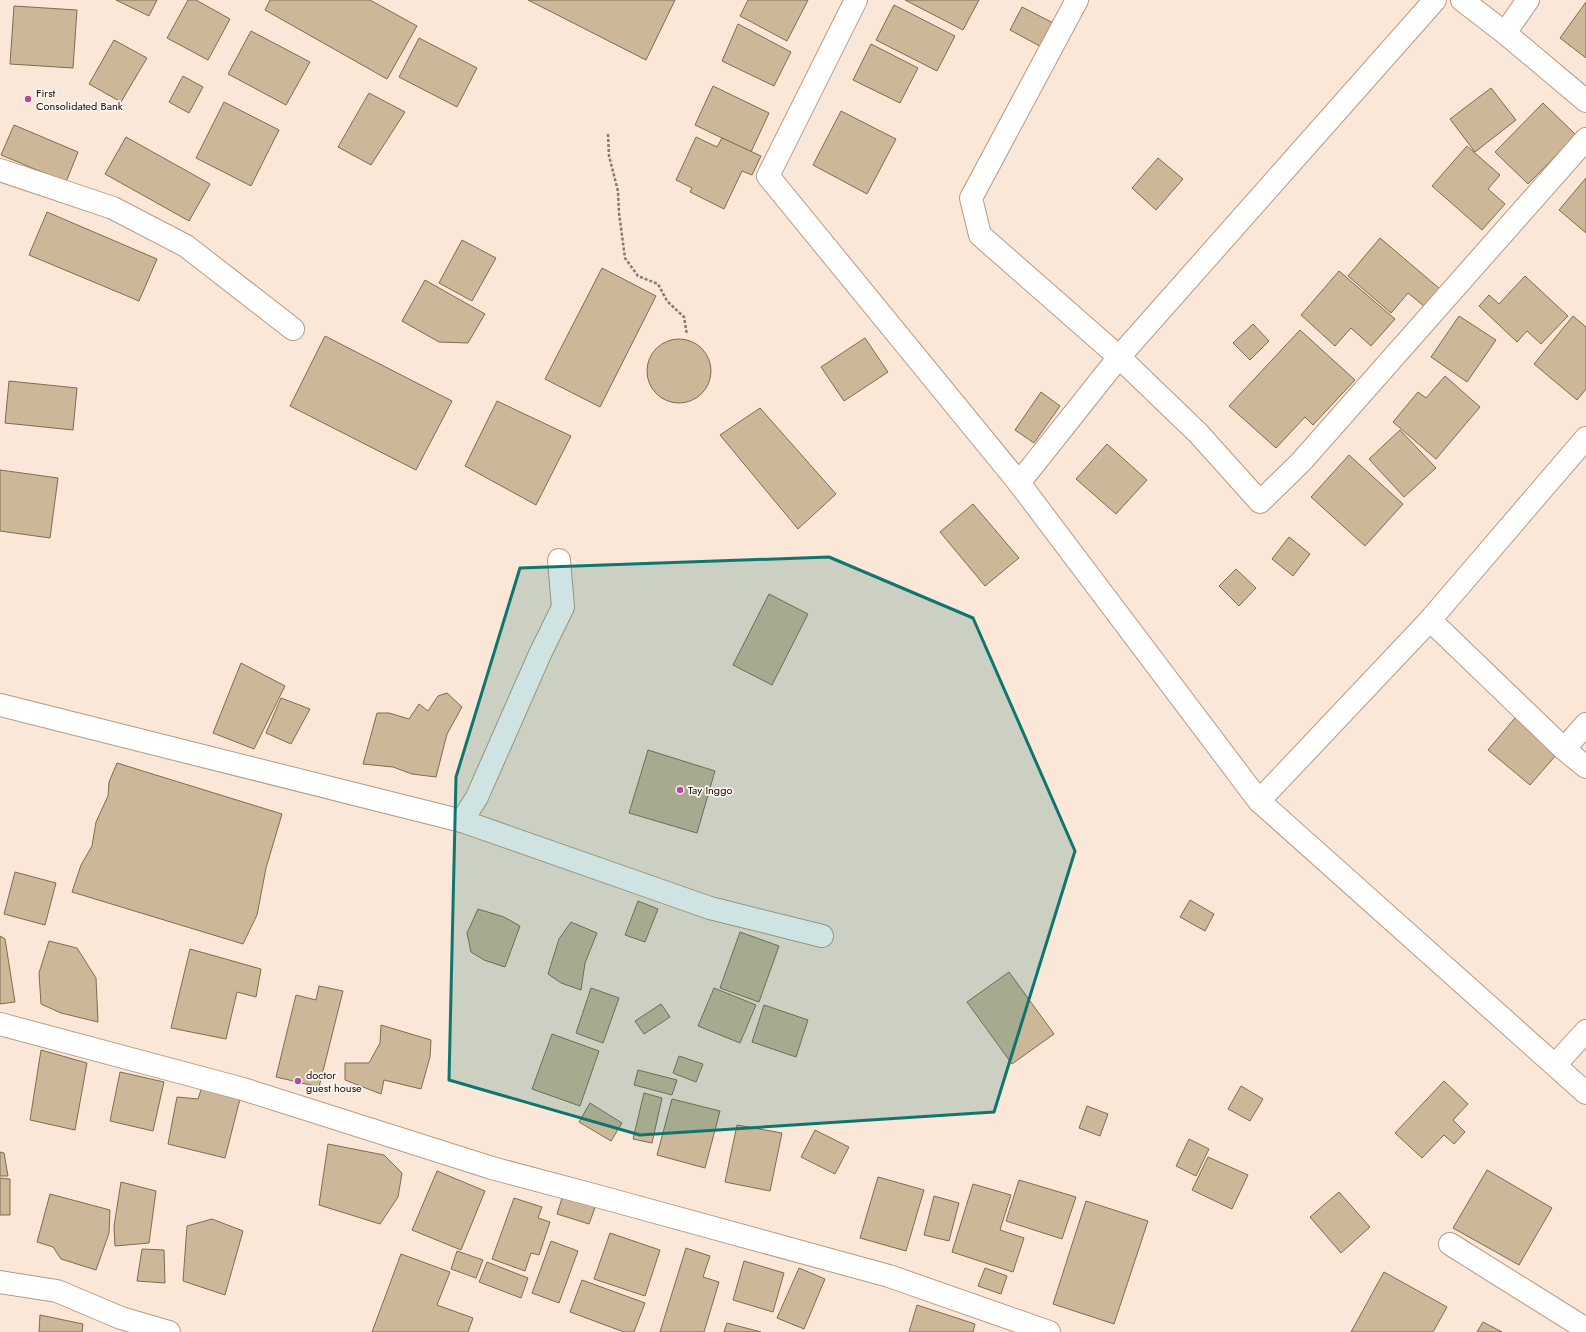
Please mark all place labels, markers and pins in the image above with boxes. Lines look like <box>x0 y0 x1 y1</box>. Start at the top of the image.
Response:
place label: First Consolidated Bank <box>36 85 123 114</box>
marker: First Consolidated Bank <box>23 94 33 104</box>
place label: Tay Inggo <box>688 782 732 798</box>
marker: Tay Inggo <box>675 785 685 795</box>
place label: doctor guest house <box>306 1067 362 1096</box>
marker: doctor guest house <box>293 1076 303 1086</box>

